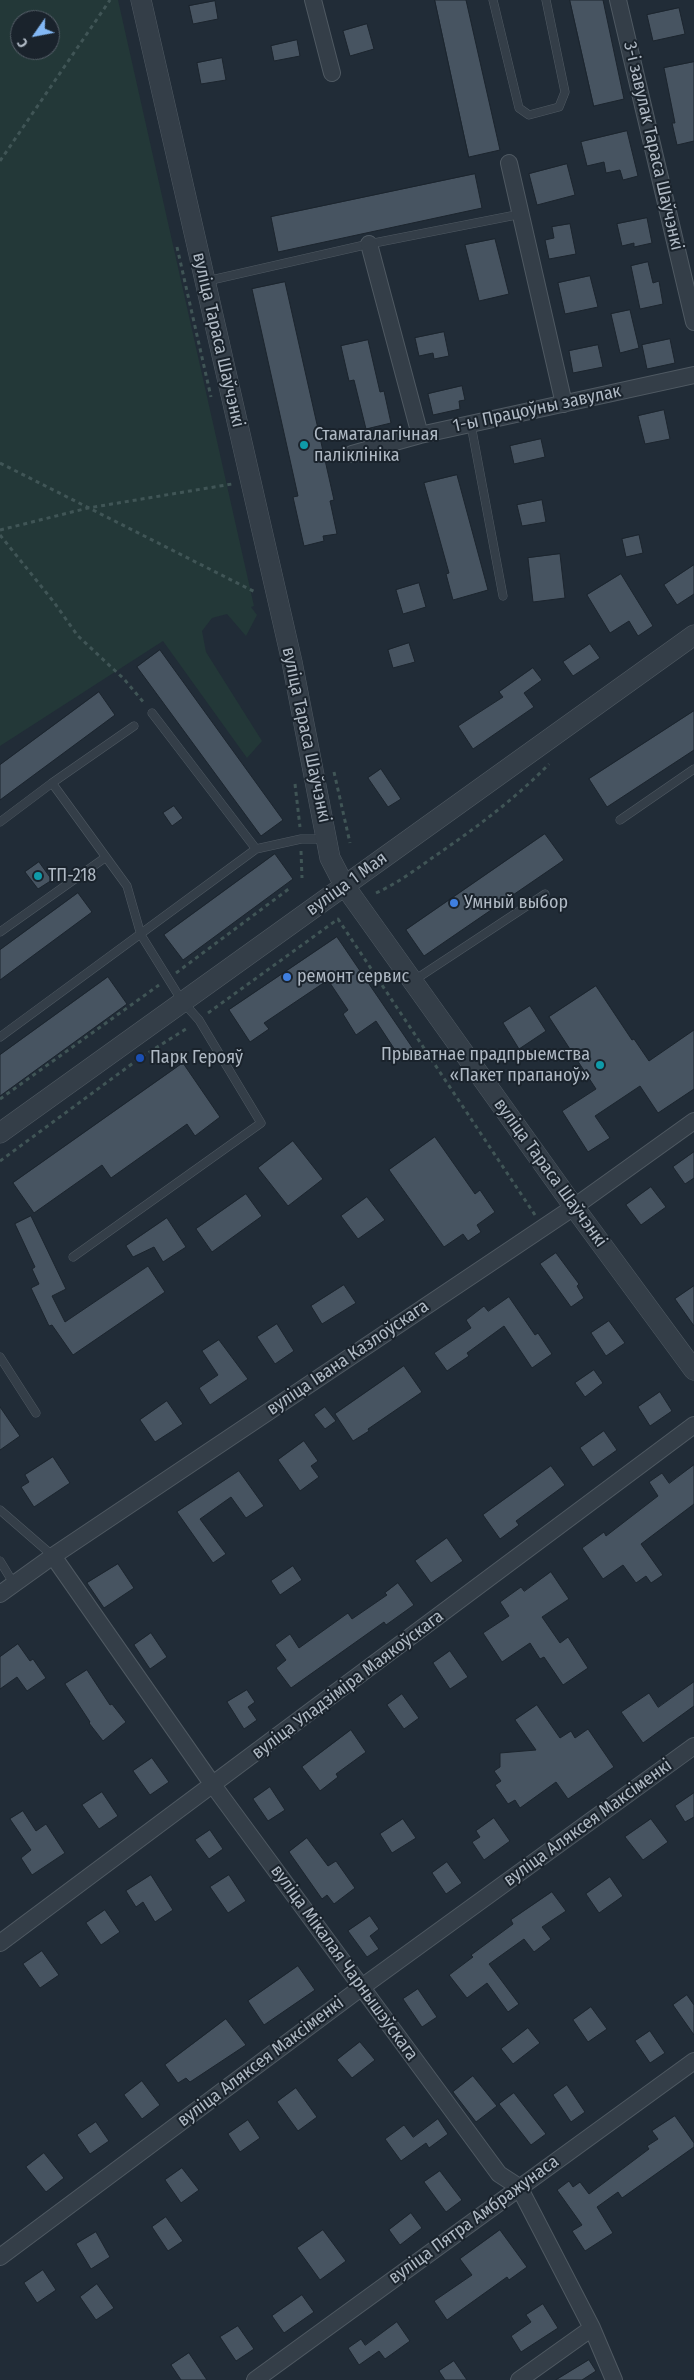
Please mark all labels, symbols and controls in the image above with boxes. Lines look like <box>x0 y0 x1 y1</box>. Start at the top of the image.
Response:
north arrow <box>10 10 60 60</box>
text: С <box>14 35 32 51</box>
street label: 3-і завулак Тараса Шаўчэнкі <box>618 40 688 252</box>
street label: вуліца Тараса Шаўчэнкі <box>187 250 249 430</box>
street label: 1-ы Працоўны завулак <box>451 381 623 437</box>
place label: Стаматалагічная паліклініка <box>314 424 438 466</box>
marker: Стаматалагічная паліклініка <box>298 439 310 451</box>
street label: вуліца Тараса Шаўчэнкі <box>277 645 335 825</box>
street label: вуліца 1 Мая <box>302 847 392 921</box>
place label: ТП-218 <box>48 865 96 887</box>
marker: ТП-218 <box>32 870 44 882</box>
place label: Умный выбор <box>464 892 568 914</box>
marker: Умный выбор <box>448 897 460 909</box>
place label: ремонт сервис <box>297 966 409 988</box>
marker: ремонт сервис <box>281 971 293 983</box>
place label: Прыватнае прадпрыемства «Пакет прапаноў» <box>381 1044 590 1086</box>
place label: Парк Герояў <box>150 1047 243 1069</box>
marker: Парк Герояў <box>134 1052 146 1064</box>
marker: Прыватнае прадпрыемства «Пакет прапаноў» <box>594 1059 606 1071</box>
street label: вуліца Тараса Шаўчэнкі <box>489 1094 611 1252</box>
street label: вуліца Івана Казлоўскага <box>263 1296 433 1420</box>
street label: вуліца Уладзіміра Маякоўскага <box>248 1606 448 1764</box>
street label: вуліца Аляксея Максіменкі <box>500 1755 676 1891</box>
street label: вуліца Мікалая Чарнышэўскага <box>266 1861 422 2065</box>
street label: вуліца Аляксея Максіменкі <box>174 1992 348 2132</box>
street label: вуліца Пятра Амбражунаса <box>385 2151 563 2289</box>

